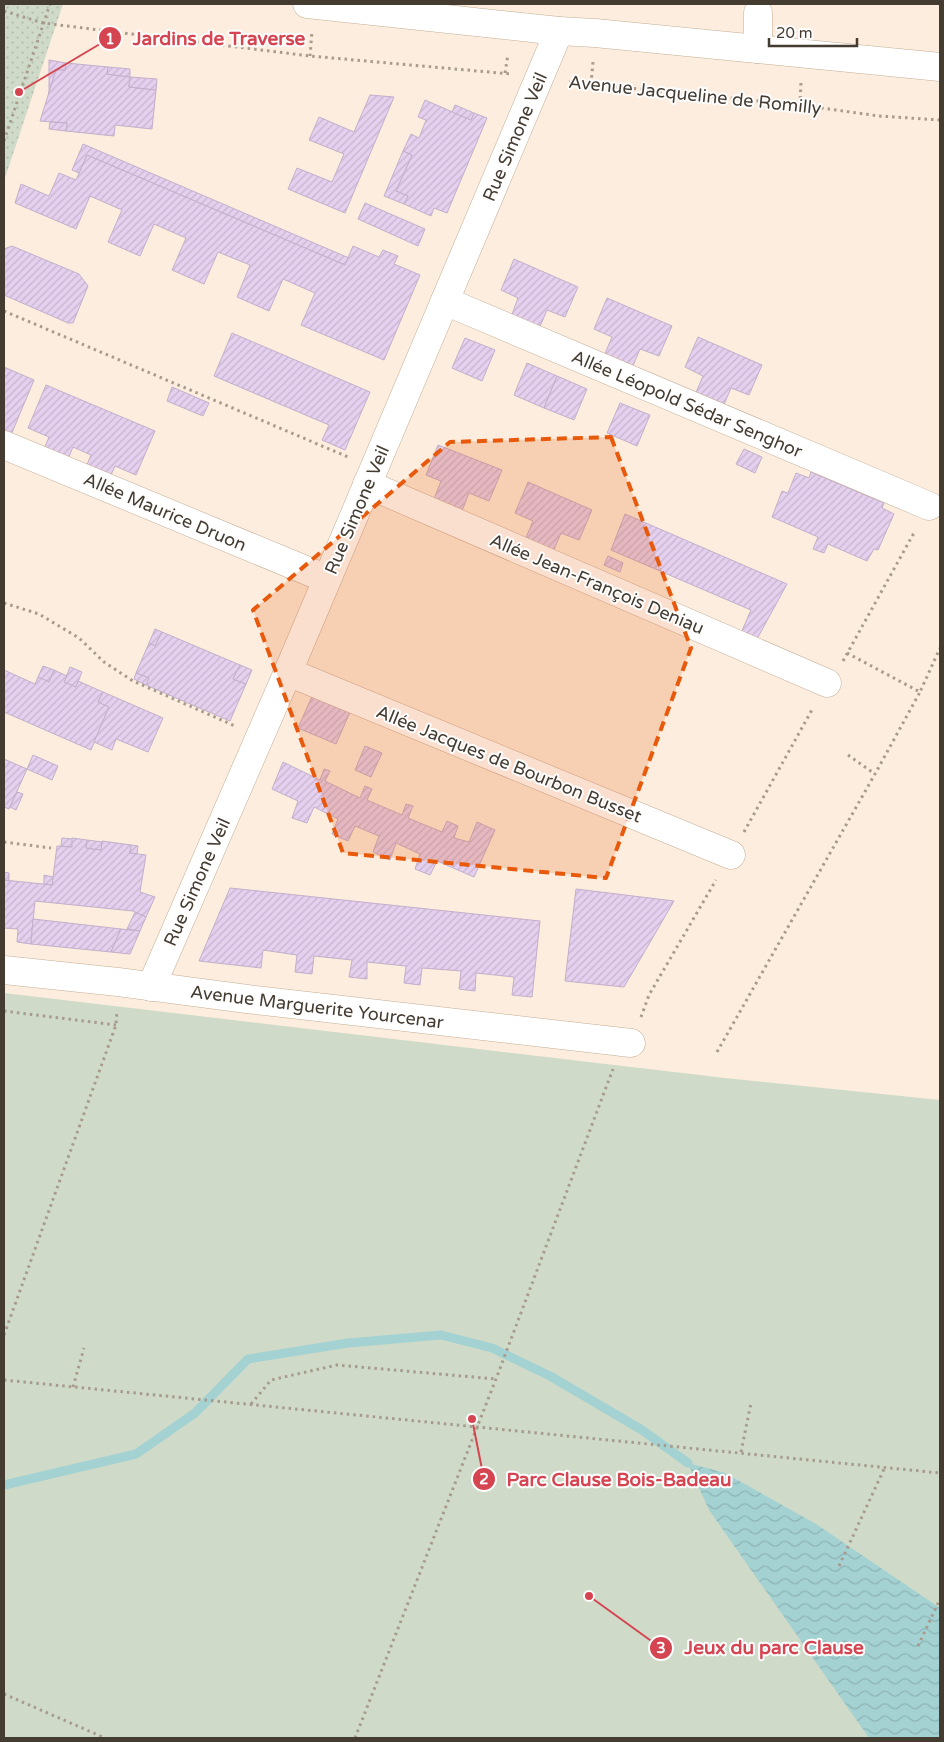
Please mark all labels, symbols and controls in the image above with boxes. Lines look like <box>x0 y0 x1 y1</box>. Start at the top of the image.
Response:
scale bar <box>769 15 856 47</box>
callout: Jardins de Traverse <box>98 21 316 55</box>
text: 20 m <box>776 24 813 42</box>
text: Jardins de Traverse <box>132 28 306 50</box>
text: 1 <box>105 30 115 48</box>
street label: Rue Simone Veil <box>478 69 552 205</box>
street label: Avenue Jacqueline de Romilly <box>568 71 823 119</box>
street label: Allée Léopold Sédar Senghor <box>568 345 806 463</box>
street label: Rue Simone Veil <box>320 442 394 578</box>
street label: Allée Maurice Druon <box>80 468 250 556</box>
street label: Allée Jean-François Deniau <box>486 529 708 639</box>
street label: Allée Jacques de Bourbon Busset <box>373 701 645 827</box>
street label: Rue Simone Veil <box>159 814 235 950</box>
street label: Avenue Marguerite Yourcenar <box>189 981 445 1033</box>
callout: Parc Clause Bois-Badeau <box>472 1462 742 1496</box>
text: Parc Clause Bois-Badeau <box>507 1469 731 1491</box>
text: 2 <box>479 1470 489 1488</box>
callout: Jeux du parc Clause <box>649 1631 873 1665</box>
text: Jeux du parc Clause <box>683 1637 864 1660</box>
text: 3 <box>656 1639 666 1657</box>

